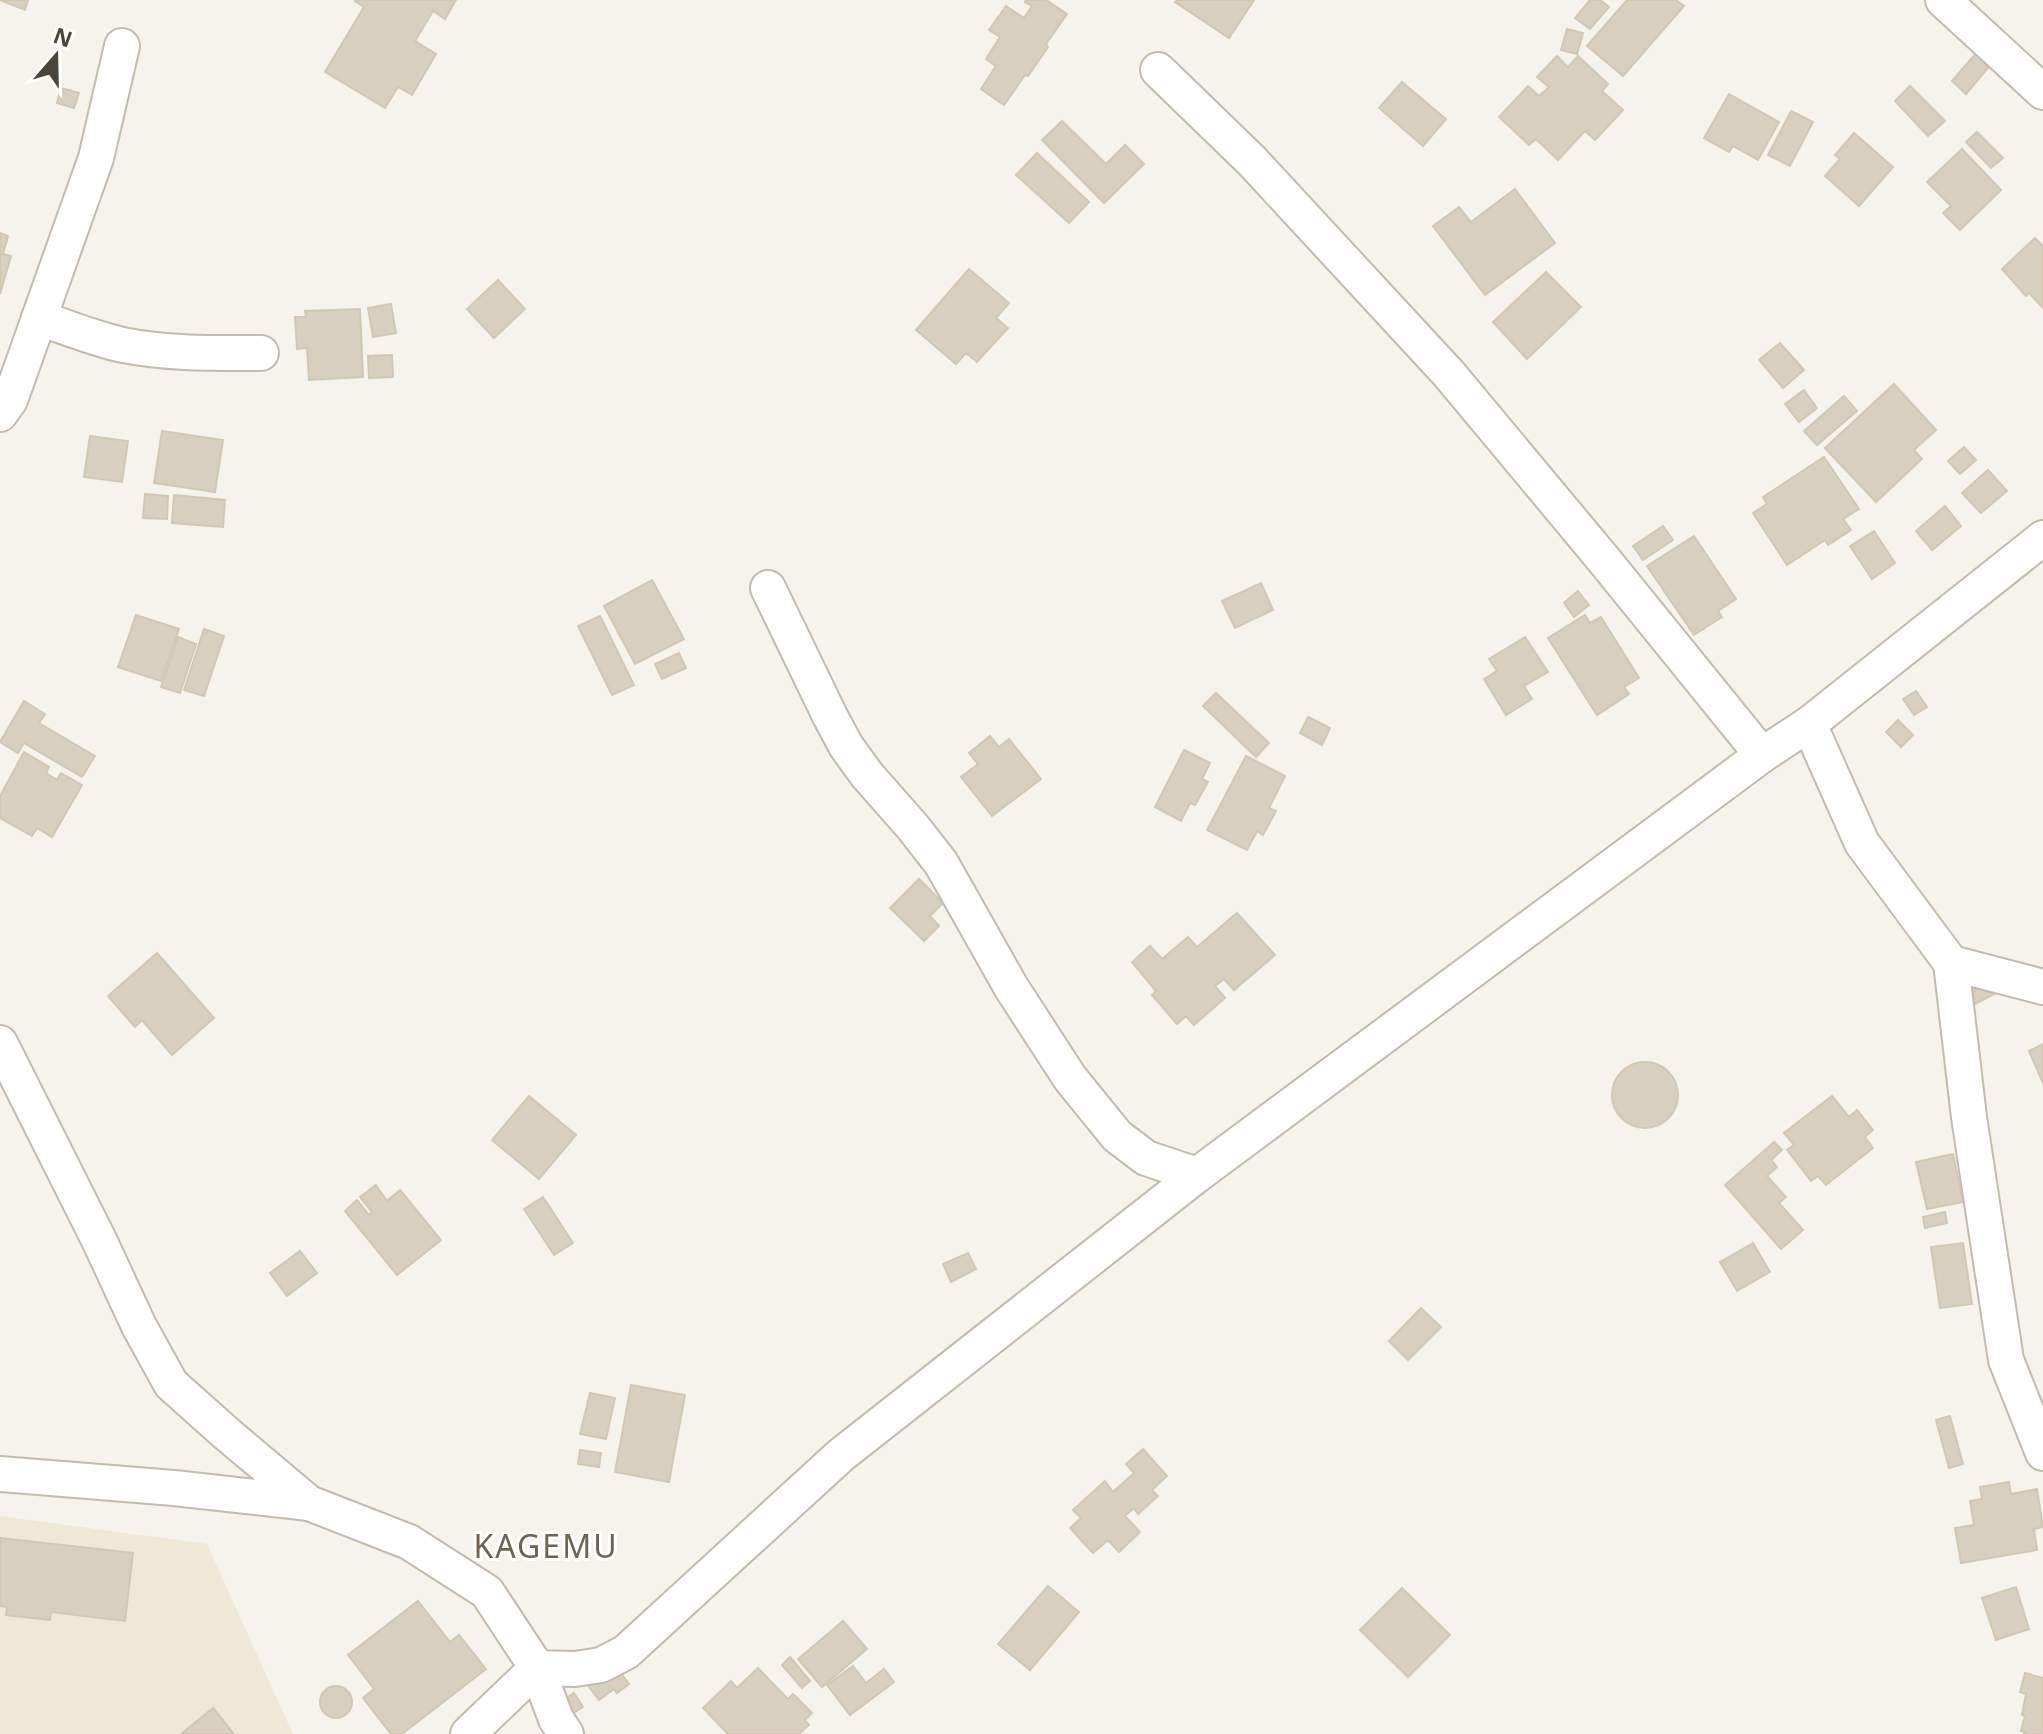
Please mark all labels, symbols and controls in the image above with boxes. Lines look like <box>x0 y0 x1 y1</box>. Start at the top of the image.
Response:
north arrow <box>16 16 96 96</box>
text: N <box>50 19 77 53</box>
district label: KAGEMU <box>473 1524 619 1567</box>

